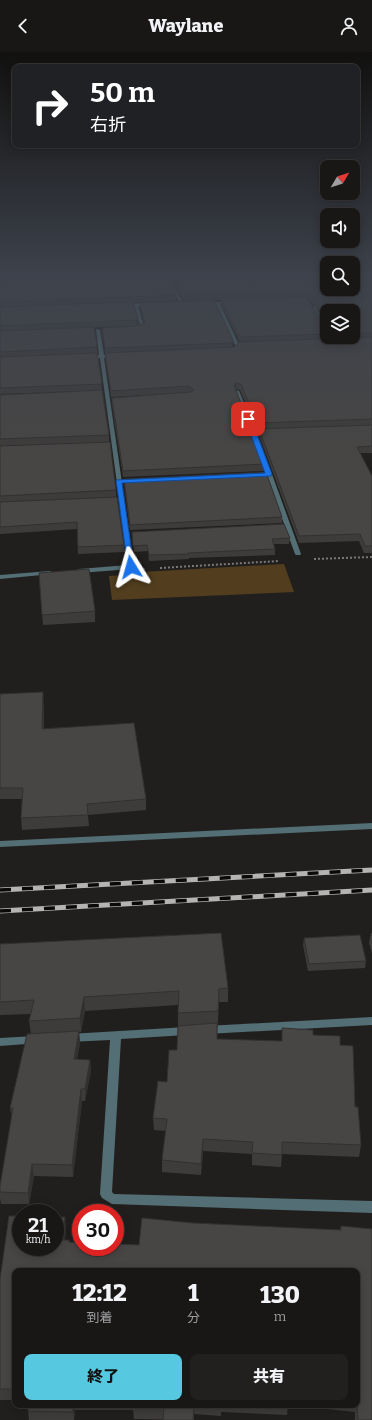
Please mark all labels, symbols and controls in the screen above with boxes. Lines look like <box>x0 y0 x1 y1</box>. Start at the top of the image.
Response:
icon: back <box>12 15 34 37</box>
text: Waylane <box>149 15 223 37</box>
icon: person <box>338 15 360 37</box>
text: 50 m <box>90 76 155 109</box>
icon: right <box>24 80 76 132</box>
text: 右折 <box>90 114 126 136</box>
north arrow <box>320 160 360 200</box>
map controls <box>320 160 360 344</box>
button: sound <box>320 208 360 248</box>
button: search <box>320 256 360 296</box>
button: layers <box>320 304 360 344</box>
pin <box>231 402 265 436</box>
icon: arrive <box>237 408 259 430</box>
position arrow <box>110 546 152 588</box>
speed limit sign: 30 <box>72 1204 124 1256</box>
text: 21 <box>28 1213 48 1237</box>
text: km/h <box>26 1234 50 1246</box>
text: 12:12 <box>72 1279 127 1307</box>
text: 1 <box>188 1279 199 1307</box>
text: 130 <box>260 1281 300 1309</box>
text: m <box>274 1309 286 1324</box>
text: 到着 <box>86 1310 112 1325</box>
text: 分 <box>187 1310 200 1325</box>
button: 終了 <box>24 1354 182 1400</box>
button: 共有 <box>190 1354 348 1400</box>

